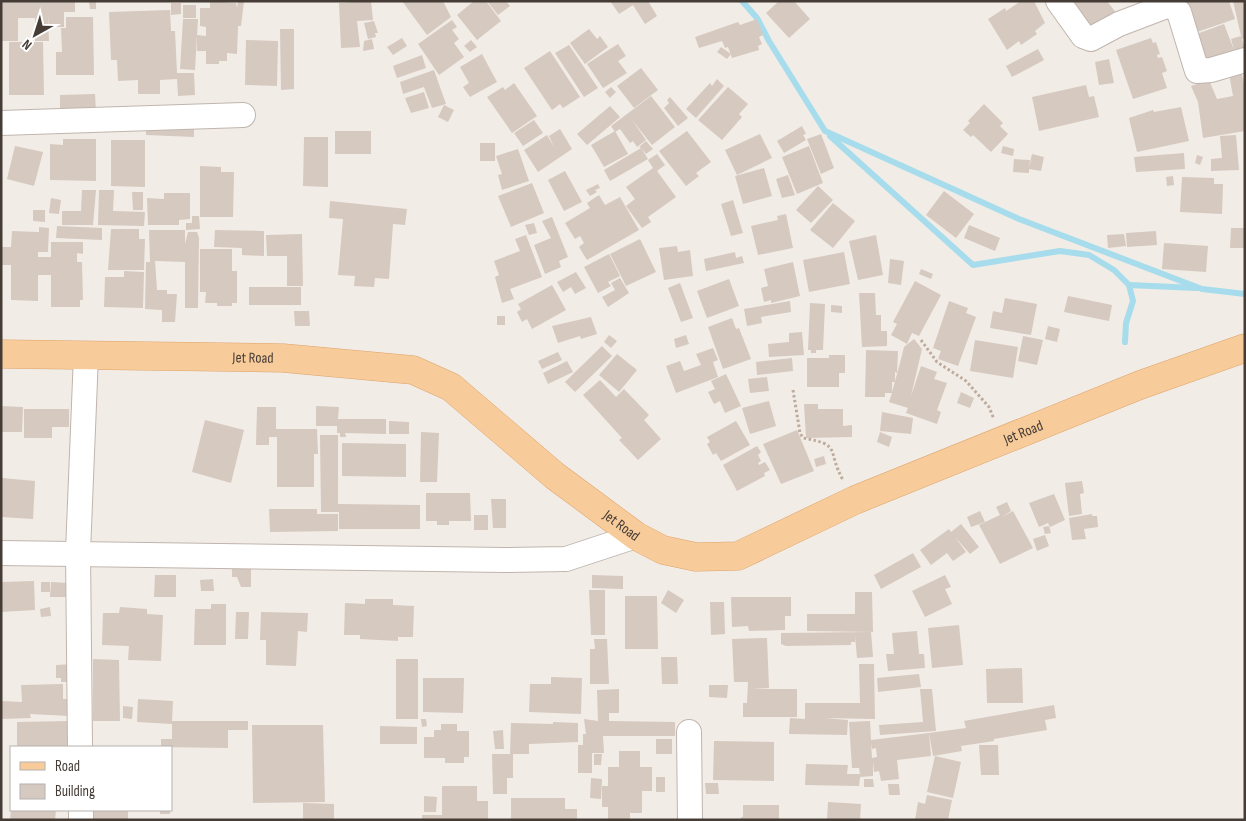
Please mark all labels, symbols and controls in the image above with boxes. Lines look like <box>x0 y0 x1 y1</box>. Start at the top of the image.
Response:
north arrow <box>10 10 60 60</box>
text: N <box>19 36 35 54</box>
street label: Jet Road <box>231 348 274 367</box>
street label: Jet Road <box>1000 416 1046 449</box>
street label: Jet Road <box>599 505 644 545</box>
legend <box>10 746 172 811</box>
text: Road <box>55 757 80 776</box>
text: Building <box>55 782 95 801</box>

